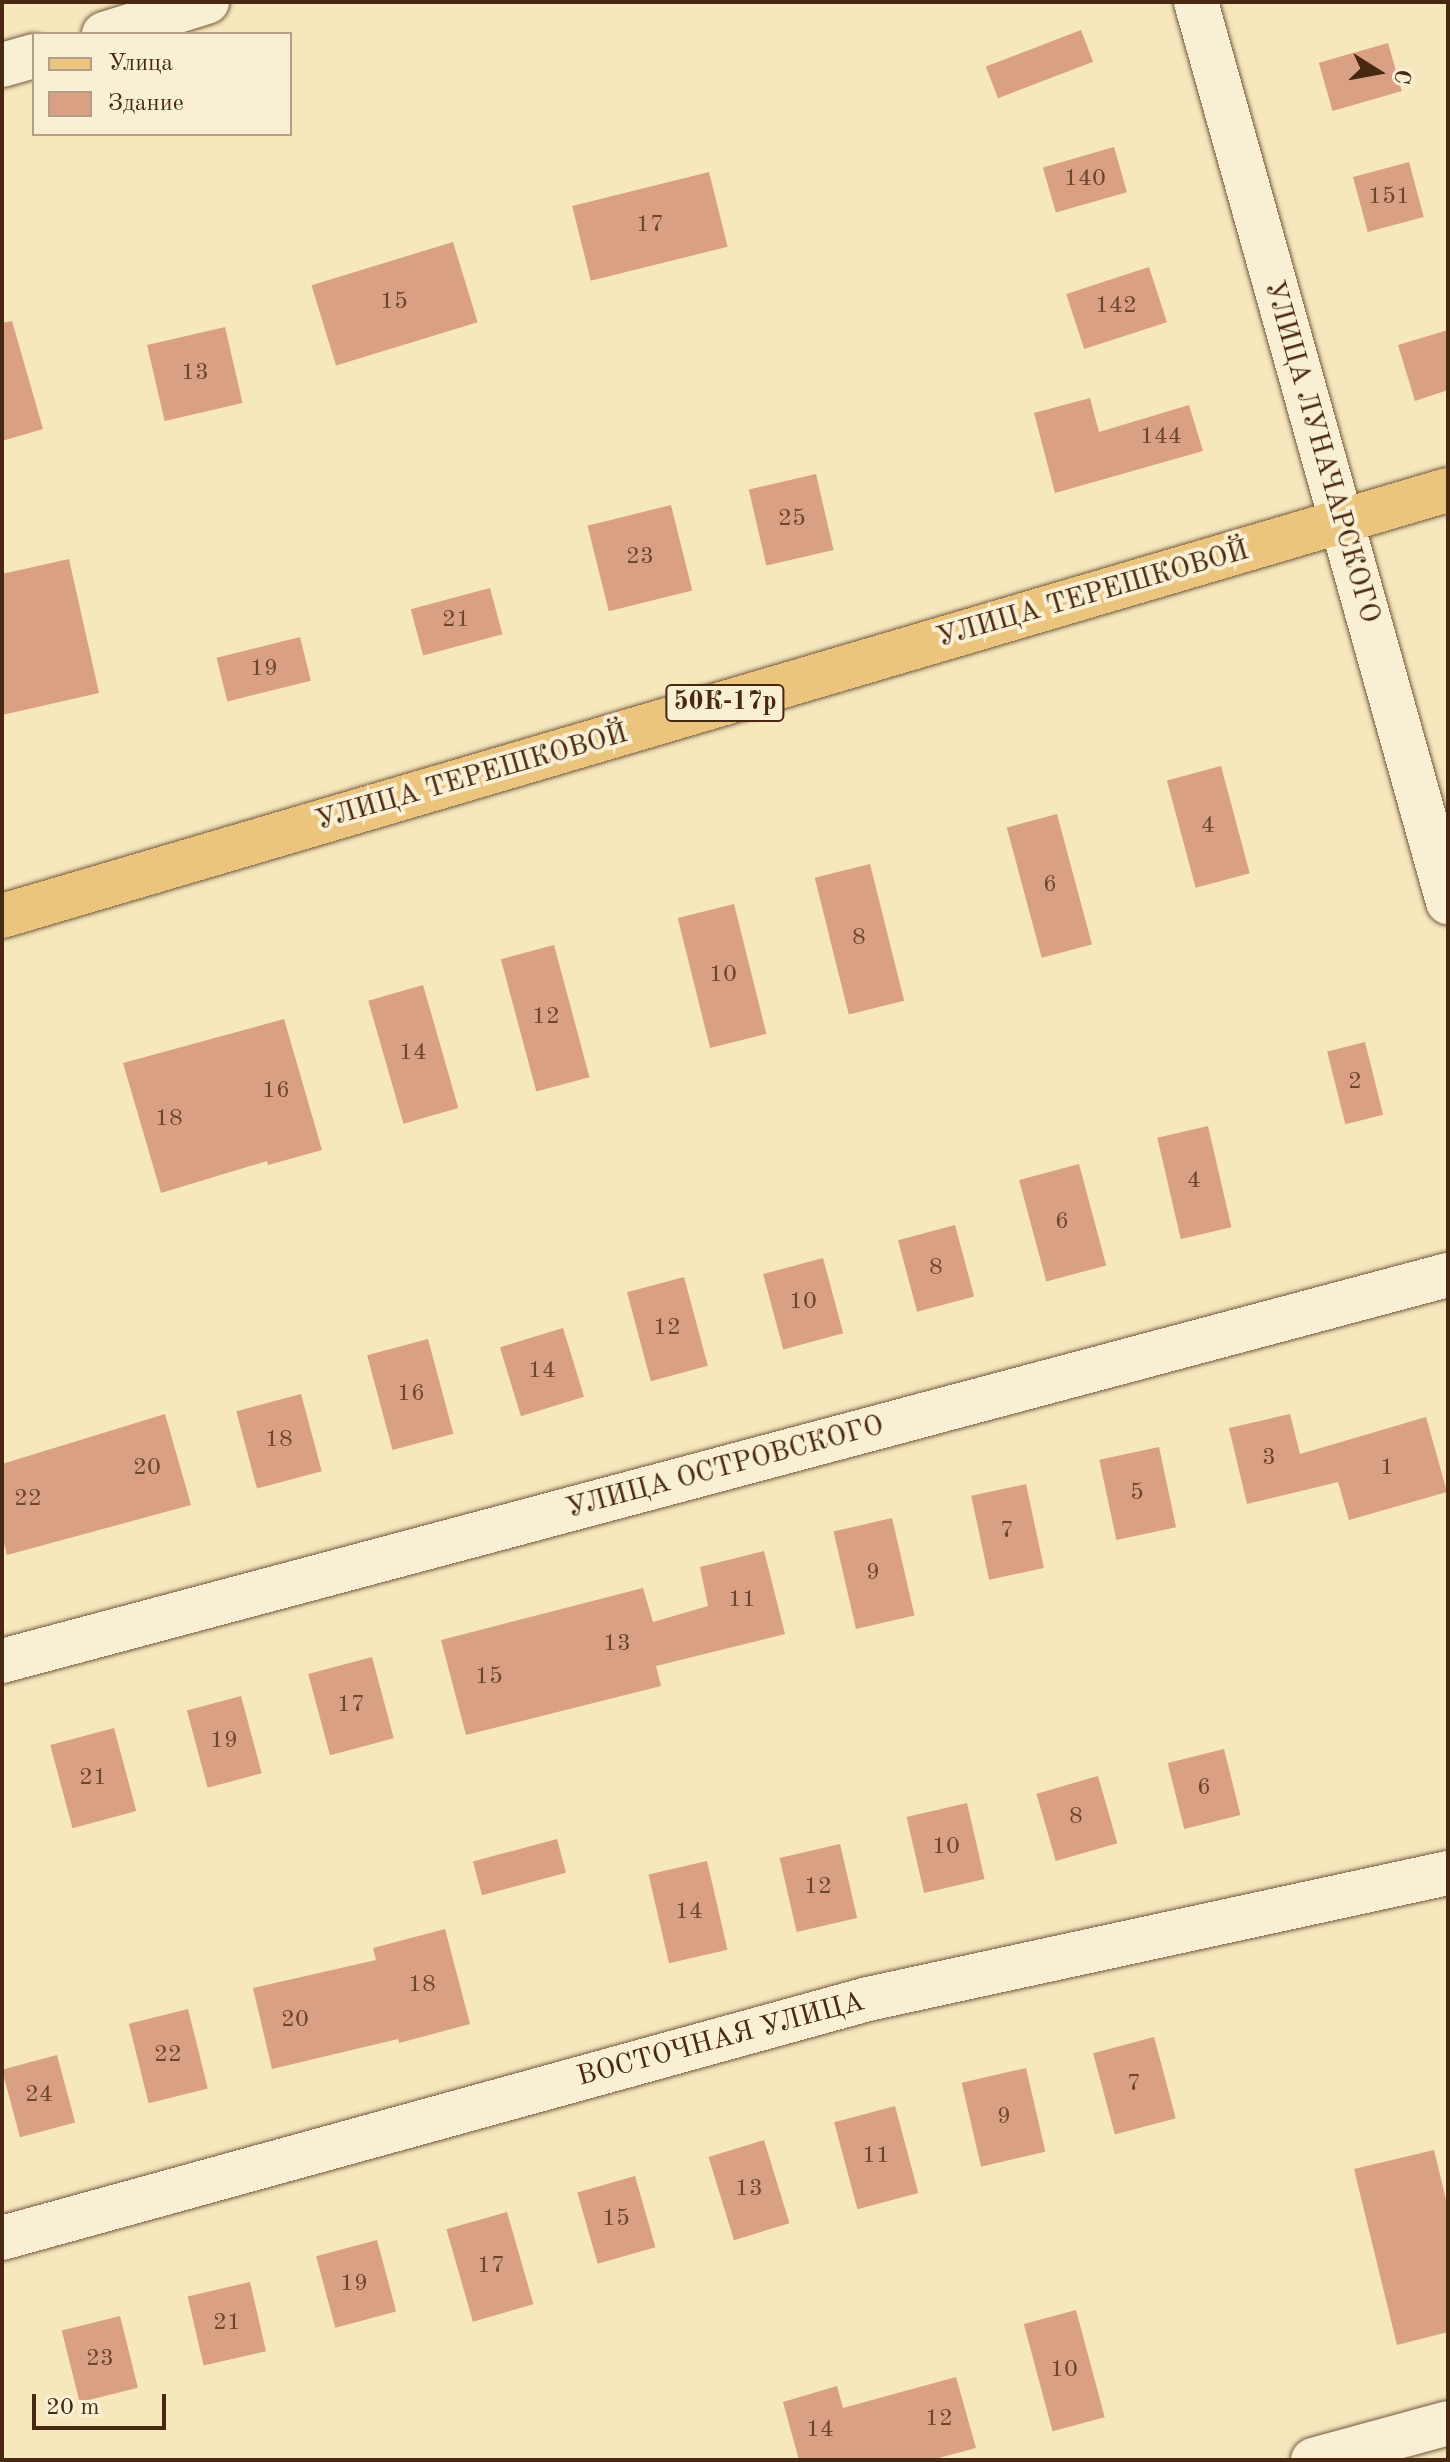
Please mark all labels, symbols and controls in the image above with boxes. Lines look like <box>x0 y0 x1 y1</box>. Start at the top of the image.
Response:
legend <box>32 32 292 136</box>
north arrow <box>1338 32 1418 112</box>
text: Улица <box>108 52 173 76</box>
text: С <box>1389 67 1414 86</box>
text: Здание <box>108 92 184 116</box>
house number: 140 <box>1064 166 1106 194</box>
house number: 151 <box>1368 184 1410 212</box>
house number: 17 <box>636 212 664 240</box>
street label: УЛИЦА ЛУНАЧАРСКОГО <box>1256 277 1386 627</box>
house number: 15 <box>380 289 408 317</box>
house number: 142 <box>1095 293 1137 321</box>
house number: 13 <box>181 360 209 388</box>
house number: 144 <box>1140 424 1182 452</box>
house number: 25 <box>778 506 806 534</box>
street label: УЛИЦА ТЕРЕШКОВОЙ <box>933 534 1253 656</box>
house number: 23 <box>626 544 654 572</box>
house number: 21 <box>442 607 470 635</box>
house number: 19 <box>250 656 278 684</box>
road number: 50К-17р <box>665 681 785 725</box>
street label: УЛИЦА ТЕРЕШКОВОЙ <box>312 717 632 839</box>
house number: 4 <box>1201 813 1215 841</box>
house number: 6 <box>1043 872 1057 900</box>
house number: 8 <box>852 925 866 953</box>
house number: 10 <box>709 962 737 990</box>
house number: 12 <box>532 1004 560 1032</box>
house number: 14 <box>399 1040 427 1068</box>
house number: 2 <box>1348 1069 1362 1097</box>
house number: 16 <box>262 1078 290 1106</box>
house number: 18 <box>155 1106 183 1134</box>
house number: 4 <box>1187 1168 1201 1196</box>
house number: 6 <box>1055 1209 1069 1237</box>
house number: 8 <box>929 1255 943 1283</box>
house number: 10 <box>789 1289 817 1317</box>
house number: 12 <box>653 1315 681 1343</box>
house number: 14 <box>528 1358 556 1386</box>
house number: 16 <box>397 1381 425 1409</box>
street label: УЛИЦА ОСТРОВСКОГО <box>563 1409 887 1527</box>
house number: 18 <box>265 1427 293 1455</box>
house number: 3 <box>1262 1445 1276 1473</box>
house number: 20 <box>133 1455 161 1483</box>
house number: 1 <box>1380 1455 1394 1483</box>
house number: 5 <box>1130 1480 1144 1508</box>
house number: 22 <box>14 1486 42 1514</box>
house number: 7 <box>1000 1518 1014 1546</box>
house number: 9 <box>866 1560 880 1588</box>
house number: 11 <box>728 1587 756 1615</box>
house number: 13 <box>603 1631 631 1659</box>
house number: 15 <box>475 1664 503 1692</box>
house number: 17 <box>337 1692 365 1720</box>
house number: 19 <box>210 1728 238 1756</box>
house number: 21 <box>79 1765 107 1793</box>
house number: 6 <box>1197 1775 1211 1803</box>
house number: 8 <box>1069 1804 1083 1832</box>
house number: 10 <box>932 1834 960 1862</box>
house number: 12 <box>804 1874 832 1902</box>
house number: 14 <box>675 1899 703 1927</box>
house number: 18 <box>408 1972 436 2000</box>
street label: ВОСТОЧНАЯ УЛИЦА <box>574 1985 868 2095</box>
house number: 20 <box>281 2007 309 2035</box>
house number: 22 <box>154 2042 182 2070</box>
house number: 7 <box>1127 2071 1141 2099</box>
house number: 24 <box>25 2082 53 2110</box>
house number: 9 <box>997 2104 1011 2132</box>
house number: 11 <box>862 2143 890 2171</box>
house number: 13 <box>735 2176 763 2204</box>
house number: 15 <box>602 2206 630 2234</box>
house number: 17 <box>477 2253 505 2281</box>
house number: 19 <box>340 2271 368 2299</box>
house number: 21 <box>213 2310 241 2338</box>
house number: 23 <box>86 2346 114 2374</box>
house number: 10 <box>1050 2357 1078 2385</box>
scale bar <box>36 2378 170 2428</box>
text: 20 m <box>46 2396 100 2420</box>
house number: 12 <box>925 2406 953 2434</box>
house number: 14 <box>806 2417 834 2445</box>

